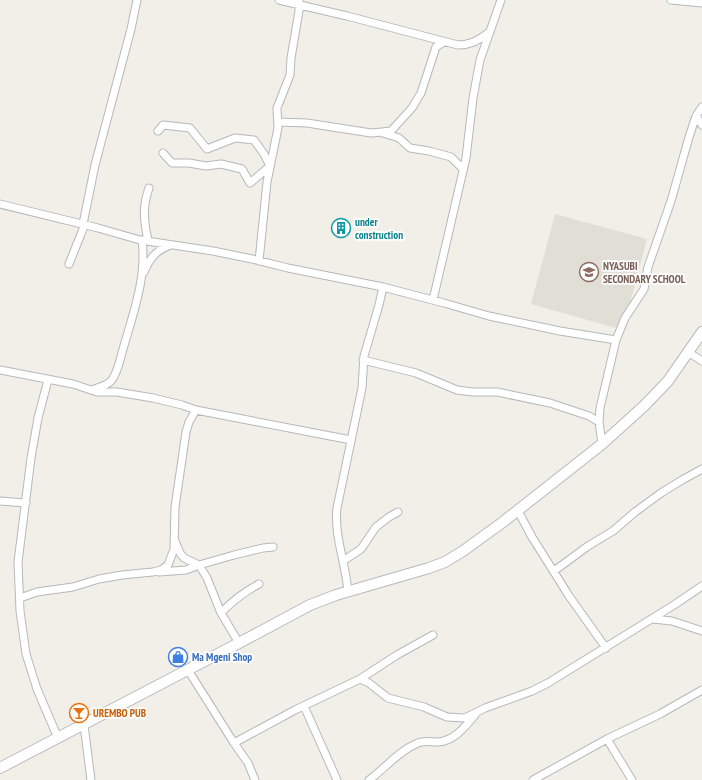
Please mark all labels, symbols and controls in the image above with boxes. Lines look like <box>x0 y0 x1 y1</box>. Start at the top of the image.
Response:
place label: under construction <box>355 215 403 242</box>
building icon: under construction <box>330 217 352 239</box>
place label: NYASUBI SECONDARY SCHOOL <box>603 259 686 286</box>
school or university icon: NYASUBI SECONDARY SCHOOL <box>578 261 600 283</box>
shop icon: Ma Mgeni Shop <box>167 646 189 668</box>
place label: Ma Mgeni Shop <box>192 650 252 664</box>
bar icon: UREMBO PUB <box>68 702 90 724</box>
place label: UREMBO PUB <box>93 706 147 720</box>

